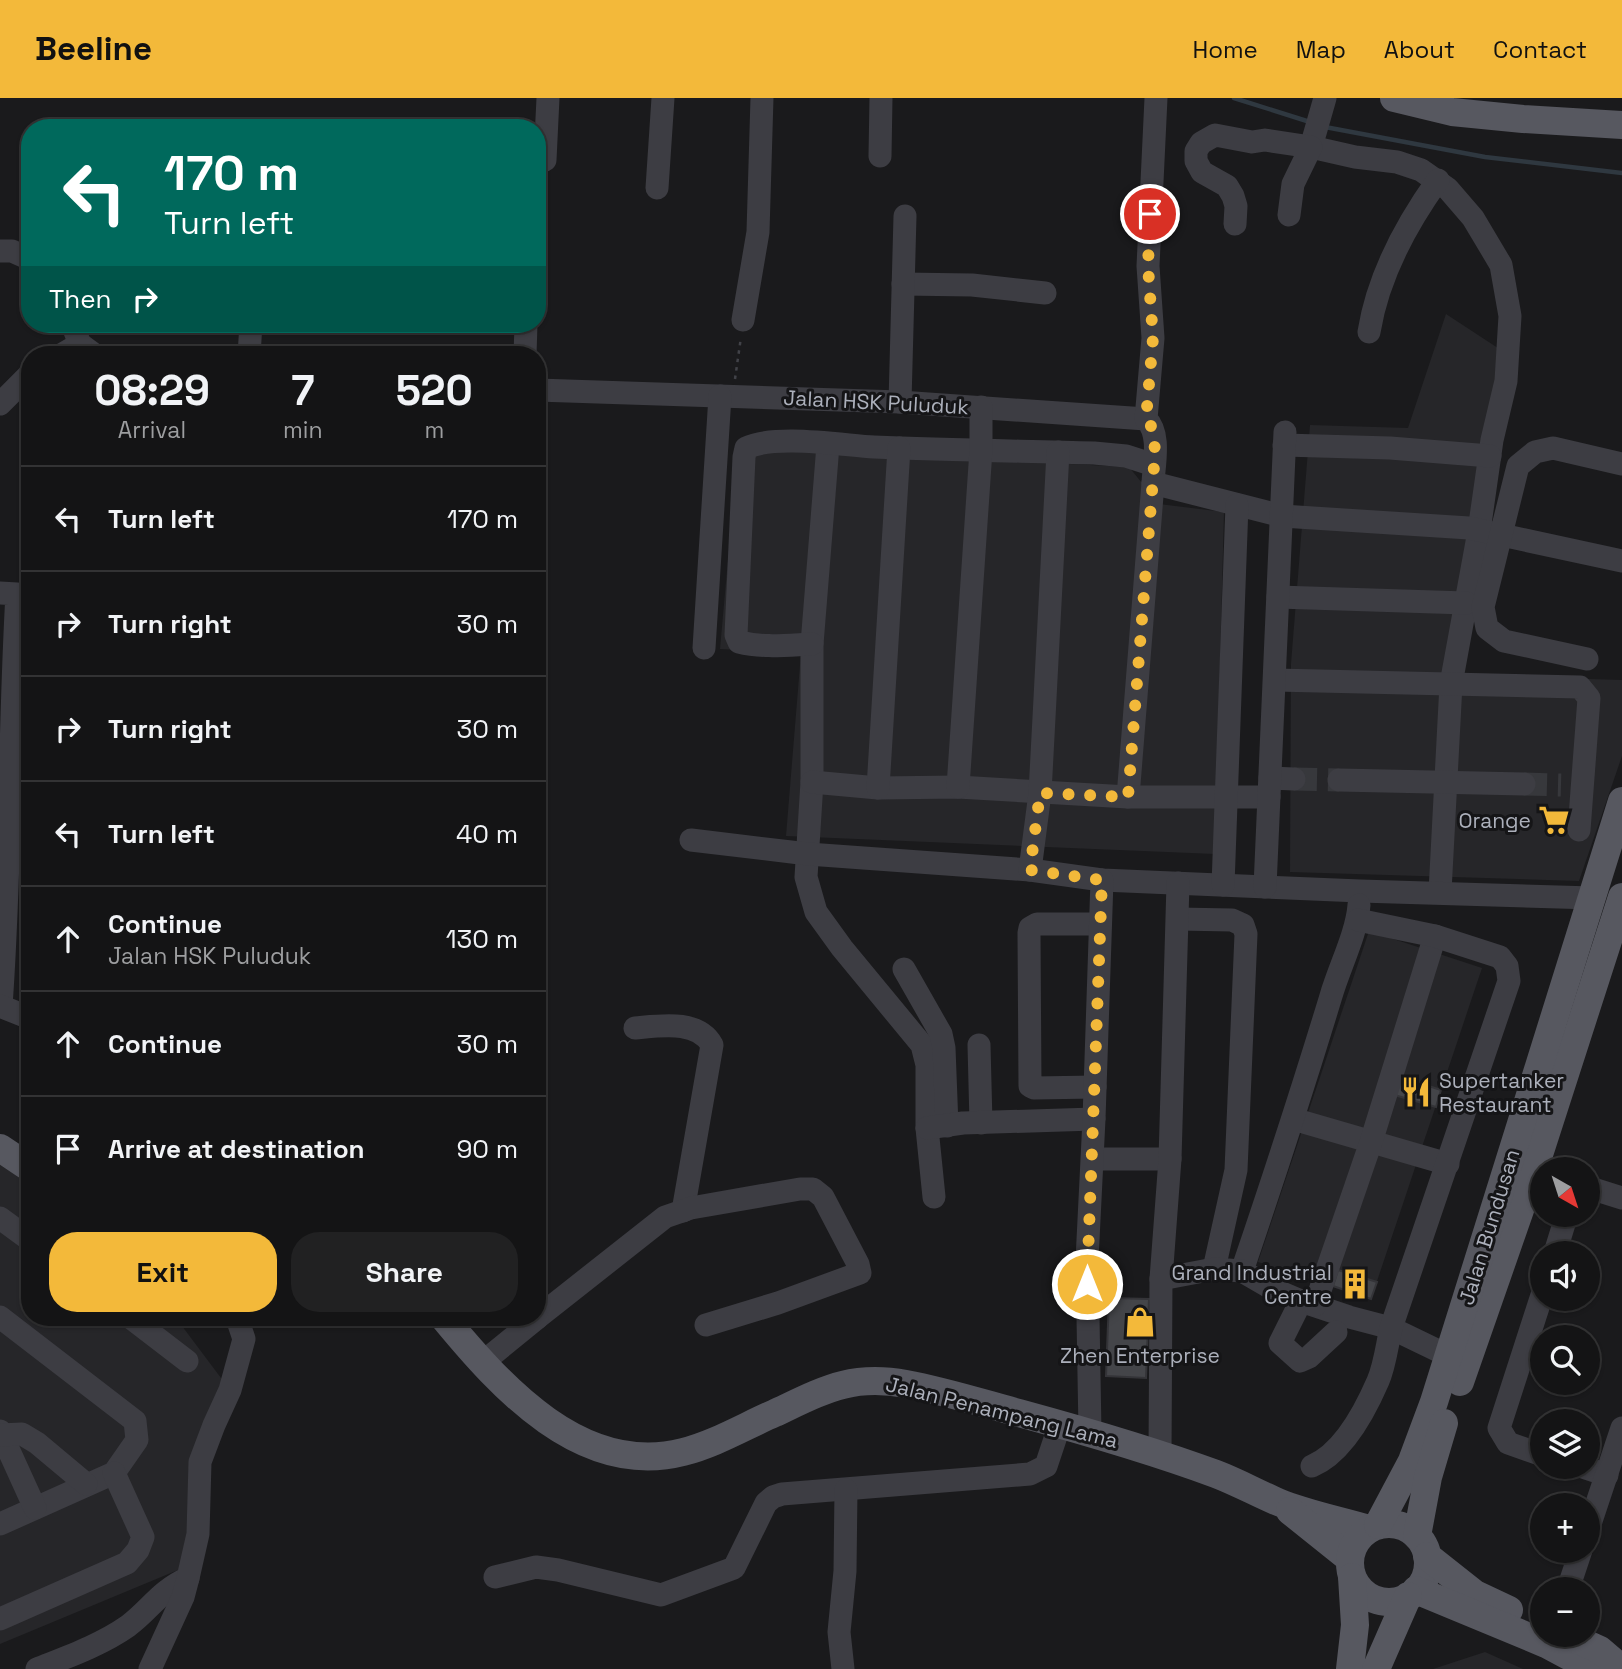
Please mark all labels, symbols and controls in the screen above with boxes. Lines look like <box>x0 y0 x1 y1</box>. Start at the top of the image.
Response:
text: Beeline <box>35 28 152 70</box>
text: Home <box>1192 34 1258 65</box>
text: Map <box>1296 34 1346 65</box>
text: About <box>1384 34 1455 65</box>
text: Contact <box>1493 34 1587 65</box>
text: 170 m <box>164 142 299 204</box>
icon: left <box>49 147 140 238</box>
pin <box>1120 184 1180 244</box>
icon: arrive <box>1131 195 1169 233</box>
text: Turn left <box>164 203 294 243</box>
icon: right <box>126 280 164 318</box>
text: Then <box>49 282 112 316</box>
text: 08:29 <box>94 364 210 417</box>
text: 7 <box>291 364 314 417</box>
text: 520 <box>396 364 473 417</box>
street label: Jalan HSK Puluduk <box>783 384 969 420</box>
text: Arrival <box>118 415 186 445</box>
text: min <box>283 415 323 445</box>
text: m <box>424 415 444 445</box>
icon: left <box>49 500 87 538</box>
text: Turn left <box>108 502 215 536</box>
text: 170 m <box>447 502 518 536</box>
icon: right <box>49 605 87 643</box>
text: Turn right <box>108 607 232 641</box>
text: 30 m <box>457 607 518 641</box>
icon: right <box>49 710 87 748</box>
text: Turn right <box>108 712 232 746</box>
text: 30 m <box>457 712 518 746</box>
supermarket icon: Orange <box>1537 803 1571 837</box>
place label: Orange <box>1459 807 1531 834</box>
icon: left <box>49 815 87 853</box>
text: Turn left <box>108 817 215 851</box>
text: 40 m <box>456 817 518 851</box>
text: Continue <box>108 907 222 941</box>
icon: ahead <box>49 920 87 958</box>
text: 130 m <box>446 922 518 956</box>
text: Jalan HSK Puluduk <box>108 941 311 971</box>
icon: ahead <box>49 1025 87 1063</box>
text: Continue <box>108 1027 222 1061</box>
text: 30 m <box>457 1027 518 1061</box>
place label: Supertanker Restaurant <box>1439 1067 1564 1118</box>
restaurant icon: Supertanker Restaurant <box>1399 1075 1433 1109</box>
icon: arrive <box>49 1130 87 1168</box>
text: Arrive at destination <box>108 1132 365 1166</box>
text: 90 m <box>456 1132 518 1166</box>
street label: Jalan Bundusan <box>1452 1146 1526 1308</box>
north arrow <box>1530 1157 1600 1227</box>
map controls <box>1530 1157 1600 1647</box>
button: Exit <box>49 1232 277 1312</box>
button: Share <box>291 1232 518 1312</box>
button: sound <box>1530 1241 1600 1311</box>
position arrow <box>1050 1247 1124 1321</box>
place label: Grand Industrial Centre <box>1172 1259 1332 1310</box>
building icon: Grand Industrial Centre <box>1338 1267 1372 1301</box>
shop icon: Zhen Enterprise <box>1123 1305 1157 1339</box>
button: search <box>1530 1325 1600 1395</box>
place label: Zhen Enterprise <box>1060 1342 1220 1369</box>
street label: Jalan Penampang Lama <box>883 1370 1121 1454</box>
button: layers <box>1530 1409 1600 1479</box>
button: + <box>1530 1493 1600 1563</box>
button: − <box>1530 1577 1600 1647</box>

